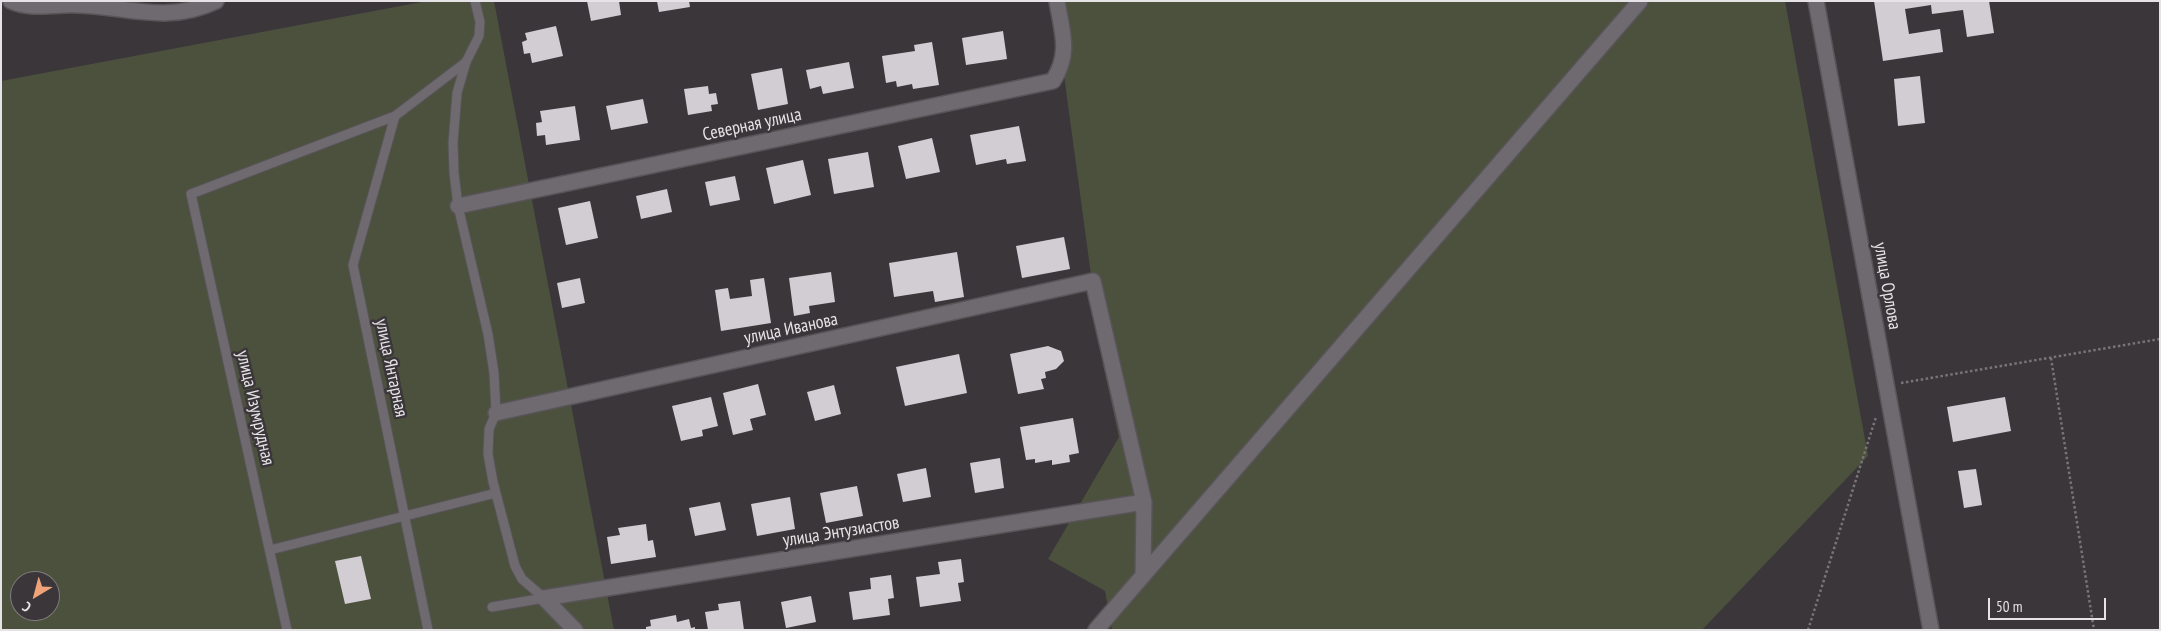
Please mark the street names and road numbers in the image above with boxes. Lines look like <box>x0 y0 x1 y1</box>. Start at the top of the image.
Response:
street label: Северная улица <box>701 104 803 146</box>
street label: улица Орлова <box>1869 241 1905 331</box>
street label: улица Иванова <box>742 309 840 349</box>
street label: улица Янтарная <box>370 317 412 419</box>
street label: улица Изумрудная <box>231 349 279 467</box>
street label: улица Энтузиастов <box>781 512 901 552</box>

